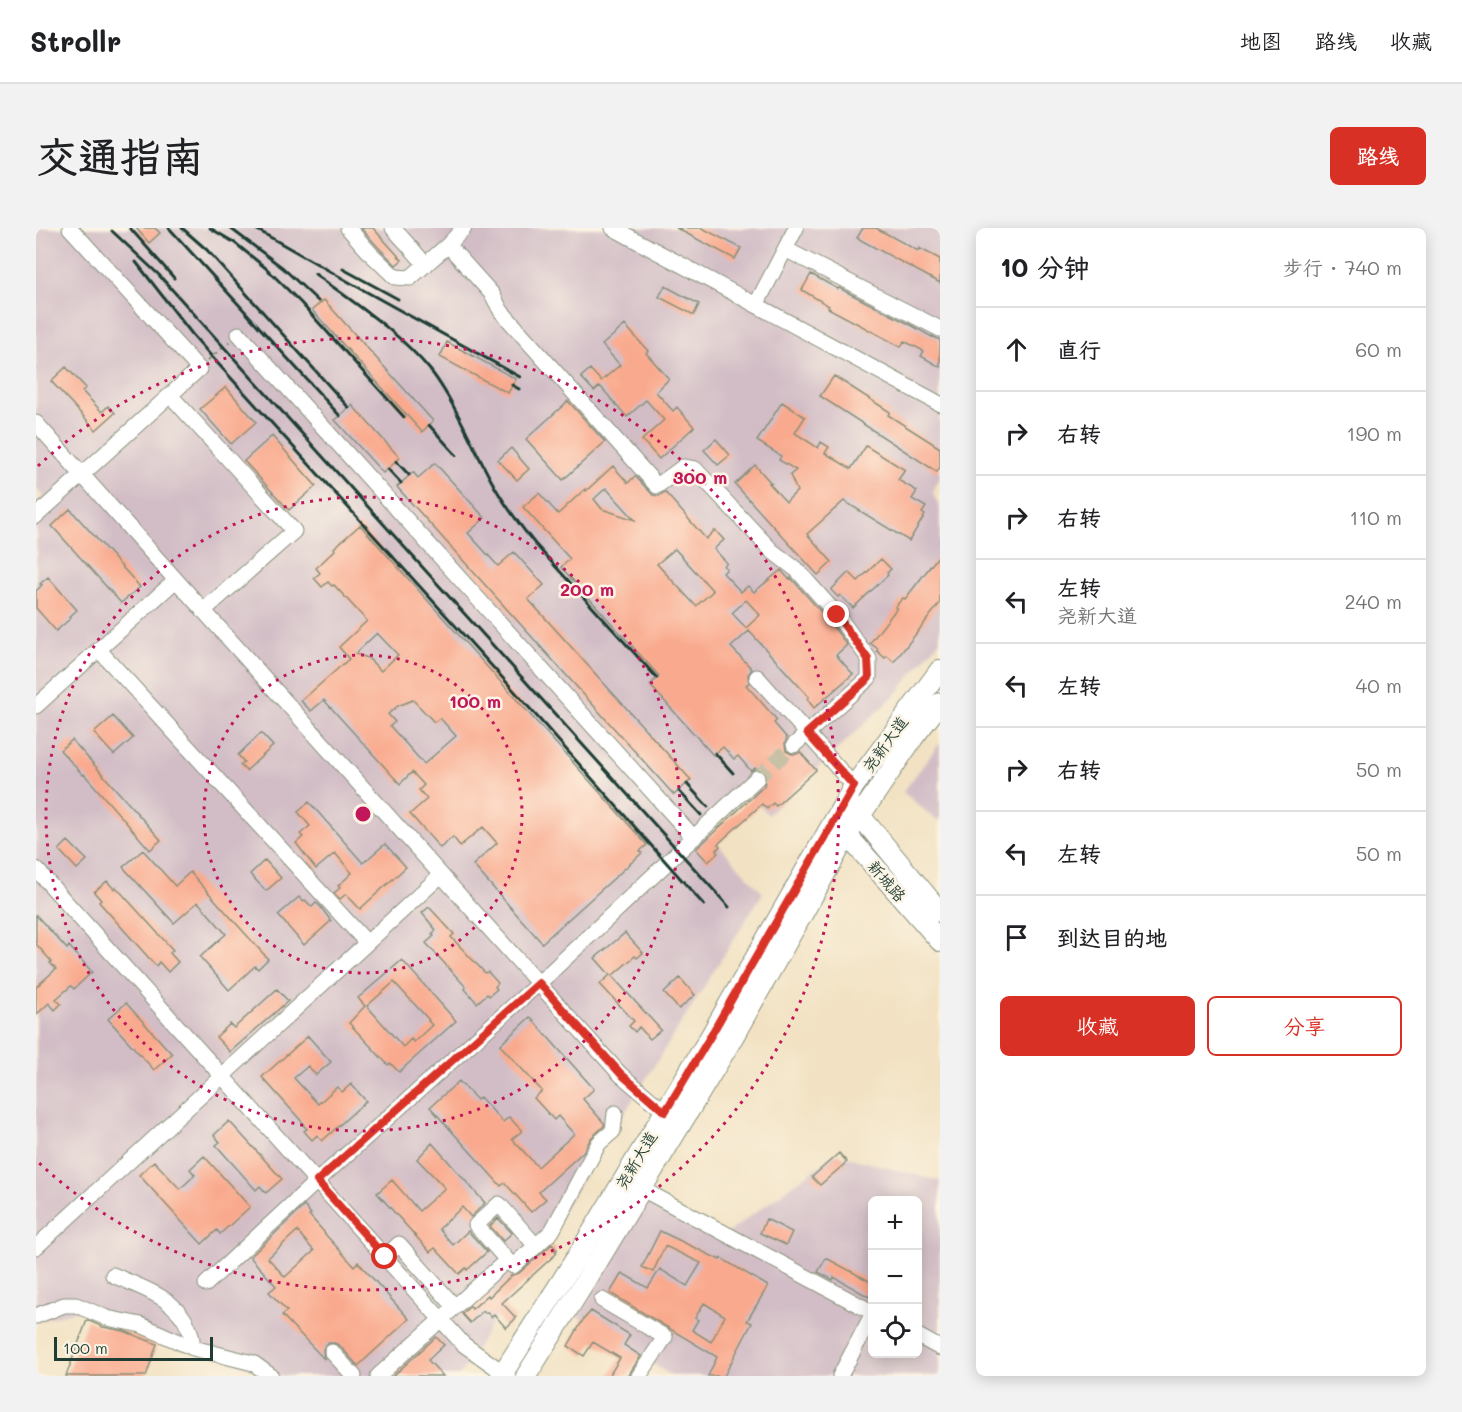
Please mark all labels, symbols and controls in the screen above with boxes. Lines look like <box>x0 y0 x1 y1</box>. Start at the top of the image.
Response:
text: Strollr <box>30 23 121 59</box>
text: 地图 <box>1240 27 1282 54</box>
text: 路线 <box>1315 27 1357 54</box>
text: 收藏 <box>1390 27 1432 54</box>
button: 路线 <box>1330 127 1426 185</box>
text: 交通指南 <box>36 128 204 183</box>
text: 10 分钟 <box>1000 250 1090 284</box>
text: 步行 · 740 m <box>1283 254 1402 280</box>
icon: ahead <box>1000 333 1033 366</box>
text: 直行 <box>1057 335 1101 364</box>
text: 60 m <box>1355 336 1402 362</box>
icon: right <box>1000 417 1033 450</box>
text: 右转 <box>1057 419 1101 448</box>
text: 190 m <box>1347 420 1402 446</box>
text: 300 m <box>673 465 727 489</box>
icon: right <box>1000 501 1033 534</box>
text: 右转 <box>1057 503 1101 532</box>
text: 110 m <box>1349 504 1402 530</box>
text: 左转 <box>1057 573 1101 602</box>
text: 200 m <box>560 577 614 601</box>
icon: left <box>1000 585 1033 618</box>
text: 240 m <box>1344 588 1402 614</box>
route end <box>823 601 849 627</box>
text: 尧新大道 <box>1057 602 1137 628</box>
icon: left <box>1000 669 1033 702</box>
text: 左转 <box>1057 671 1101 700</box>
text: 40 m <box>1356 672 1402 698</box>
text: 100 m <box>449 689 501 713</box>
street label: 尧新大道 <box>857 712 912 776</box>
icon: right <box>1000 753 1033 786</box>
text: 右转 <box>1057 755 1101 784</box>
text: 50 m <box>1356 756 1402 782</box>
centre of rings <box>353 804 373 824</box>
icon: left <box>1000 837 1033 870</box>
text: 左转 <box>1057 839 1101 868</box>
text: 50 m <box>1356 840 1402 866</box>
street label: 新城路 <box>864 856 911 906</box>
icon: arrive <box>1000 921 1033 954</box>
text: 到达目的地 <box>1057 923 1167 952</box>
button: 收藏 <box>1000 996 1195 1056</box>
button: 分享 <box>1207 996 1402 1056</box>
street label: 尧新大道 <box>610 1127 661 1193</box>
map controls <box>868 1196 922 1358</box>
button: + <box>868 1196 922 1250</box>
route start <box>371 1243 397 1269</box>
button: − <box>868 1250 922 1304</box>
button: locate <box>868 1304 922 1358</box>
scale bar <box>54 1334 213 1362</box>
text: 100 m <box>63 1337 108 1358</box>

